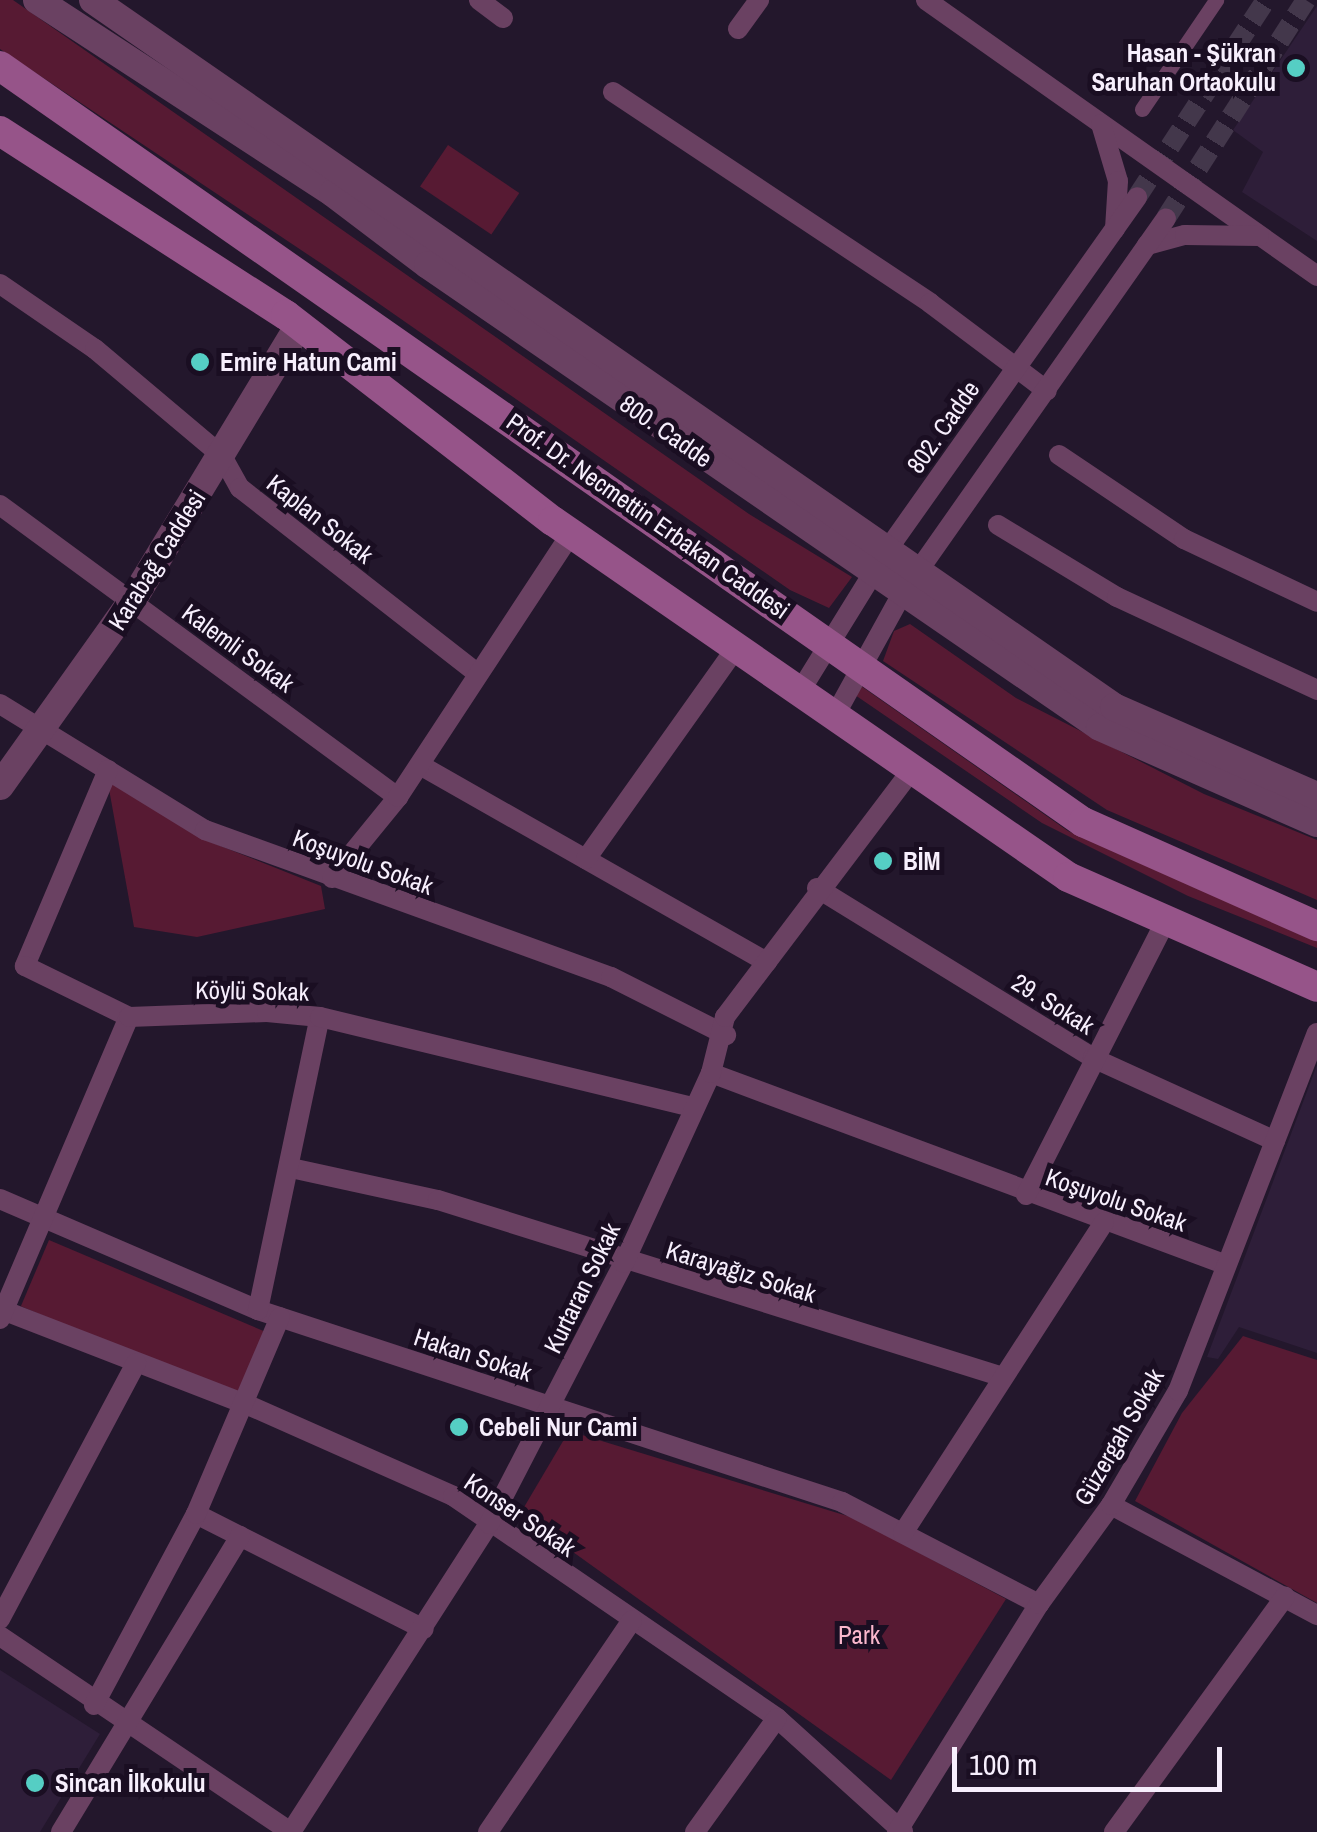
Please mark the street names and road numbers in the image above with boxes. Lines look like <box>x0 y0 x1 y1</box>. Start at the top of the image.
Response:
street label: 802. Cadde <box>900 375 986 479</box>
street label: 800. Cadde <box>614 388 718 474</box>
street label: Prof. Dr. Necmettin Erbakan Caddesi <box>501 407 795 625</box>
street label: Kaplan Sokak <box>261 468 379 570</box>
street label: Karabağ Caddesi <box>102 484 212 636</box>
street label: Kalemli Sokak <box>176 597 300 699</box>
street label: Koşuyolu Sokak <box>289 823 437 901</box>
street label: 29. Sokak <box>1006 967 1100 1041</box>
street label: Köylü Sokak <box>195 975 309 1007</box>
street label: Koşuyolu Sokak <box>1042 1162 1190 1238</box>
street label: Kurtaran Sokak <box>538 1218 626 1358</box>
street label: Karayağız Sokak <box>663 1235 819 1309</box>
street label: Hakan Sokak <box>410 1322 536 1388</box>
street label: Güzergah Sokak <box>1068 1363 1170 1511</box>
street label: Konser Sokak <box>459 1467 581 1563</box>

